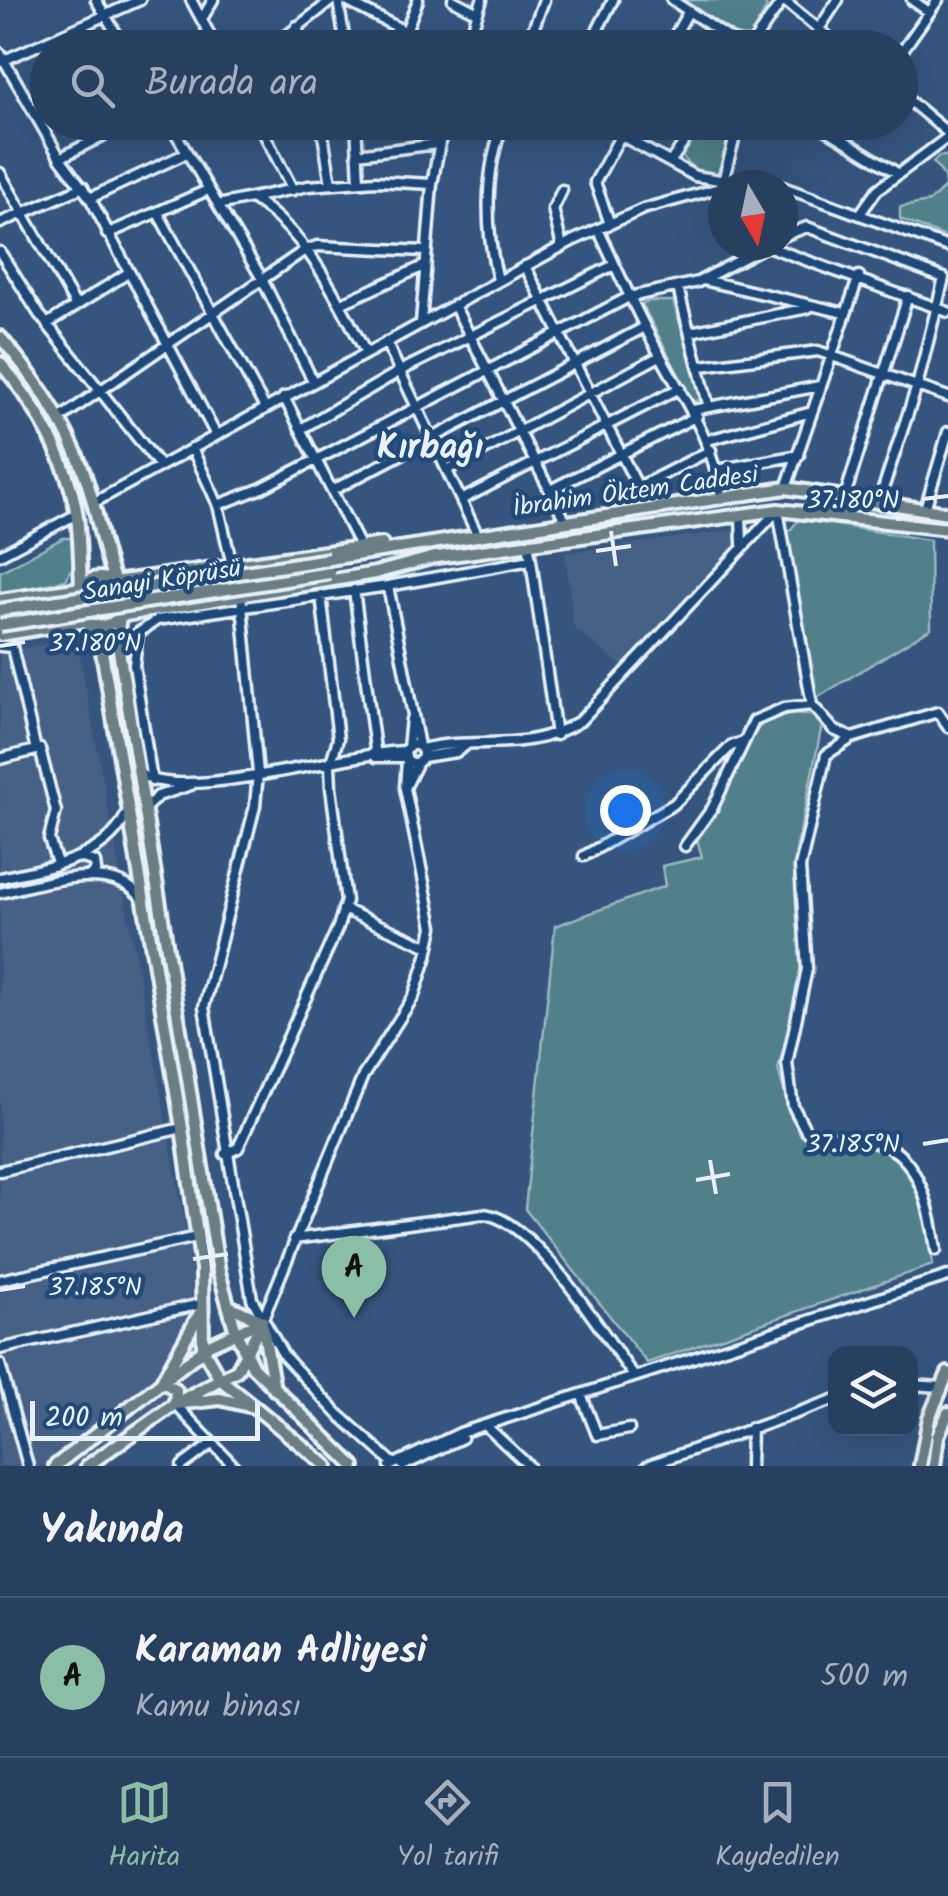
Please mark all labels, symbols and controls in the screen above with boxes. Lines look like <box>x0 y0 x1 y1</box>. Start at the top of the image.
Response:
search box <box>30 30 918 140</box>
text: Burada ara <box>145 55 318 115</box>
icon: search <box>65 58 120 113</box>
north arrow <box>708 170 798 260</box>
district label: Kırbağı <box>377 421 483 477</box>
street label: İbrahim Öktem Caddesi <box>510 455 762 529</box>
text: 37.180°N <box>807 481 899 521</box>
street label: Sanayi Köprüsü <box>81 549 244 613</box>
text: 37.180°N <box>49 624 141 664</box>
your location <box>600 785 651 836</box>
text: 37.185°N <box>806 1125 900 1165</box>
pin: A <box>322 1236 386 1318</box>
text: 37.185°N <box>48 1268 142 1308</box>
map controls <box>828 1346 918 1436</box>
button: layers <box>828 1346 918 1436</box>
scale bar <box>30 1396 260 1440</box>
text: 200 m <box>45 1396 123 1441</box>
text: Yakında <box>40 1498 184 1565</box>
text: Karaman Adliyesi <box>135 1622 427 1682</box>
text: A <box>62 1652 83 1703</box>
text: 500 m <box>821 1652 908 1703</box>
text: Kamu binası <box>135 1682 301 1733</box>
tab: Harita <box>108 1775 180 1880</box>
tab: Yol tarifi <box>397 1775 498 1880</box>
tab: Kaydedilen <box>715 1775 840 1880</box>

